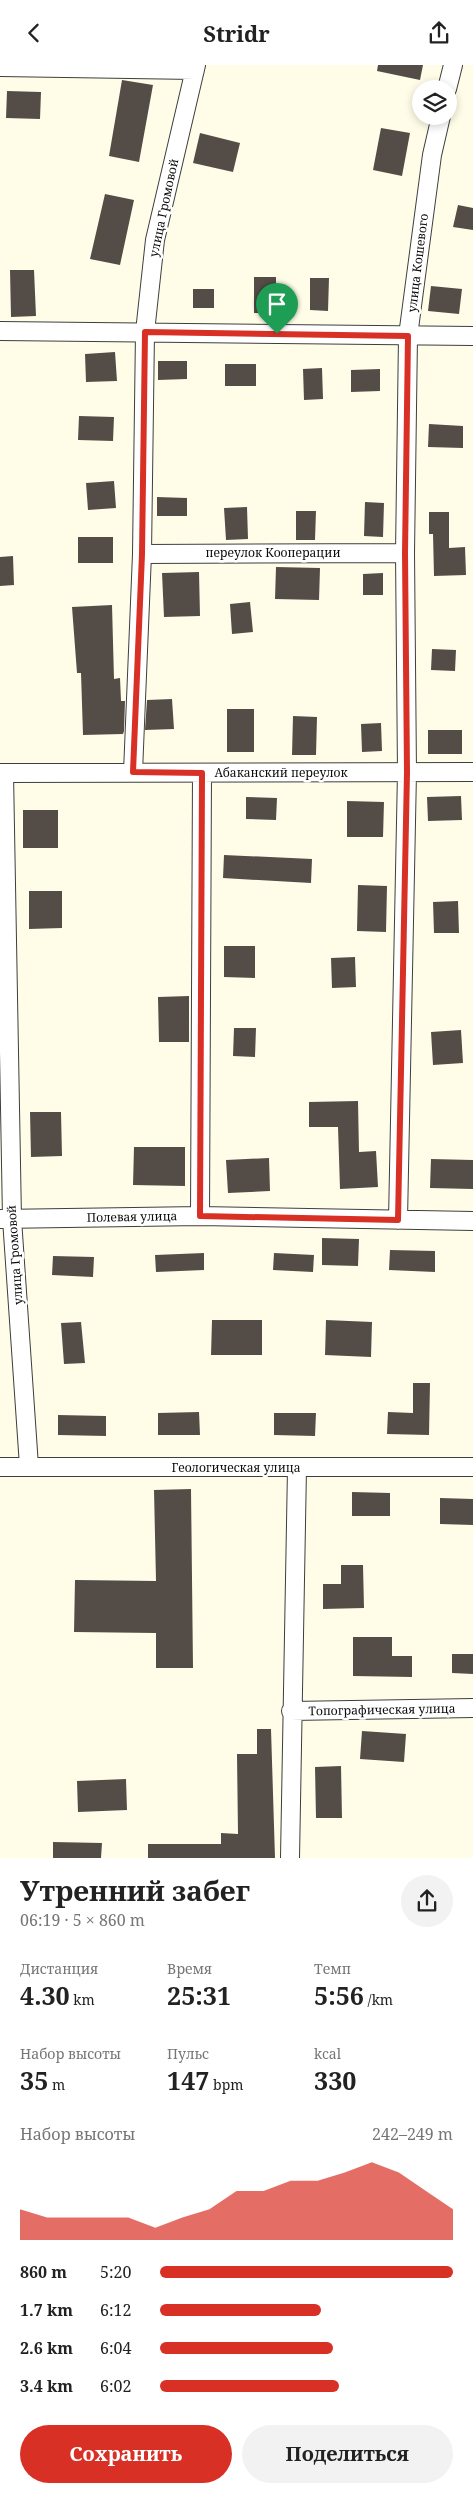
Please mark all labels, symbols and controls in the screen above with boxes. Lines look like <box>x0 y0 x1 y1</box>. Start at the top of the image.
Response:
text: Stridr <box>203 18 270 48</box>
icon: back <box>20 19 48 47</box>
icon: share <box>425 19 453 47</box>
map controls <box>412 80 457 125</box>
button: layers <box>412 80 457 125</box>
street label: улица Громовой <box>145 157 182 259</box>
street label: улица Кошевого <box>403 212 432 313</box>
pin <box>256 283 298 334</box>
icon: arrive <box>263 290 291 318</box>
street label: переулок Кооперации <box>205 544 341 561</box>
street label: Абаканский переулок <box>214 764 349 781</box>
street label: улица Громовой <box>3 1205 26 1306</box>
street label: Полевая улица <box>87 1207 178 1226</box>
street label: Геологическая улица <box>171 1459 301 1476</box>
street label: Топографическая улица <box>308 1700 456 1719</box>
text: Утренний забег <box>20 1871 250 1909</box>
button: share <box>401 1875 453 1927</box>
text: 06:19 · 5 × 860 m <box>20 1909 145 1931</box>
text: Дистанция <box>20 1959 98 1978</box>
text: Время <box>167 1959 212 1978</box>
text: Темп <box>314 1959 351 1978</box>
text: 4.30 <box>20 1978 70 2012</box>
text: 25:31 <box>167 1978 231 2012</box>
text: 5:56 <box>314 1978 364 2012</box>
text: km <box>70 1990 95 2009</box>
text: /km <box>364 1990 393 2009</box>
text: Набор высоты <box>20 2044 121 2063</box>
text: Пульс <box>167 2044 209 2063</box>
text: kcal <box>314 2044 341 2063</box>
text: 35 <box>20 2063 48 2097</box>
text: 147 <box>167 2063 209 2097</box>
text: 330 <box>314 2063 356 2097</box>
text: m <box>48 2075 65 2094</box>
text: bpm <box>209 2075 243 2094</box>
text: Набор высоты <box>20 2123 135 2145</box>
text: 242–249 m <box>372 2123 453 2145</box>
text: 860 m <box>20 2261 67 2283</box>
text: 5:20 <box>100 2261 131 2283</box>
text: 1.7 km <box>20 2299 73 2321</box>
text: 6:12 <box>100 2299 131 2321</box>
text: 2.6 km <box>20 2337 73 2359</box>
text: 6:04 <box>100 2337 131 2359</box>
text: 3.4 km <box>20 2375 73 2397</box>
text: 6:02 <box>100 2375 131 2397</box>
button: Сохранить <box>20 2425 232 2483</box>
button: Поделиться <box>242 2425 453 2483</box>

